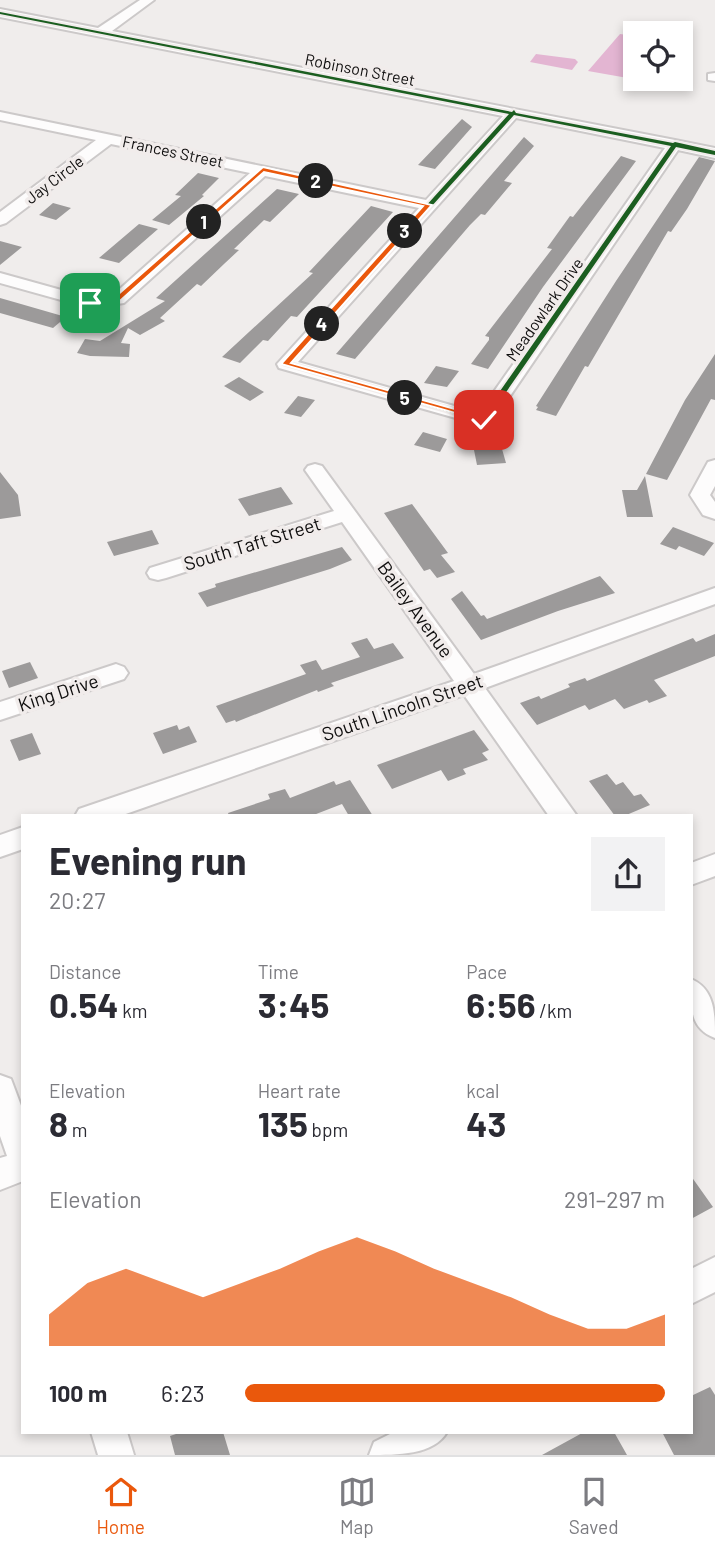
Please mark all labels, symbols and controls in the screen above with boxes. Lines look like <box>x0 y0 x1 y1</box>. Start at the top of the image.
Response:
map controls <box>623 21 693 91</box>
button: locate <box>623 21 693 91</box>
street label: Robinson Street <box>303 49 417 89</box>
street label: Frances Street <box>121 131 225 171</box>
street label: Jay Circle <box>21 151 87 207</box>
pin: 2 <box>298 164 334 198</box>
text: 2 <box>310 169 321 192</box>
pin: 1 <box>186 204 222 240</box>
text: 1 <box>200 210 207 233</box>
pin: 3 <box>388 214 422 248</box>
text: 3 <box>399 219 410 242</box>
street label: Meadowlark Drive <box>501 254 587 364</box>
pin <box>60 273 120 333</box>
icon: arrive <box>71 284 109 322</box>
pin: 4 <box>304 306 340 342</box>
text: 4 <box>316 312 327 335</box>
pin: 5 <box>388 380 422 416</box>
text: 5 <box>399 386 410 409</box>
pin <box>454 390 514 450</box>
icon: check <box>465 401 503 439</box>
street label: South Taft Street <box>181 511 323 575</box>
street label: Bailey Avenue <box>373 556 459 662</box>
street label: King Drive <box>15 668 101 716</box>
street label: South Lincoln Street <box>318 669 486 745</box>
text: Evening run <box>49 837 247 883</box>
button: share <box>591 837 665 911</box>
text: 20:27 <box>49 886 105 914</box>
text: Distance <box>49 960 121 983</box>
text: Time <box>258 960 299 983</box>
text: Pace <box>466 960 507 983</box>
text: 0.54 <box>49 983 118 1025</box>
text: 3:45 <box>258 983 329 1025</box>
text: 6:56 <box>466 983 536 1025</box>
text: km <box>118 999 148 1022</box>
text: /km <box>536 999 572 1022</box>
text: Elevation <box>49 1079 126 1102</box>
text: Heart rate <box>258 1079 341 1102</box>
text: kcal <box>466 1079 499 1102</box>
text: 8 <box>49 1102 68 1144</box>
text: 135 <box>258 1102 308 1144</box>
text: 43 <box>466 1102 506 1144</box>
text: m <box>68 1118 87 1141</box>
text: bpm <box>308 1118 348 1141</box>
text: Elevation <box>49 1185 142 1213</box>
text: 291–297 m <box>564 1185 665 1213</box>
text: 100 m <box>49 1379 107 1407</box>
text: 6:23 <box>161 1379 205 1407</box>
tab: Home <box>96 1473 145 1538</box>
tab: Map <box>338 1473 376 1538</box>
tab: Saved <box>569 1473 619 1538</box>

